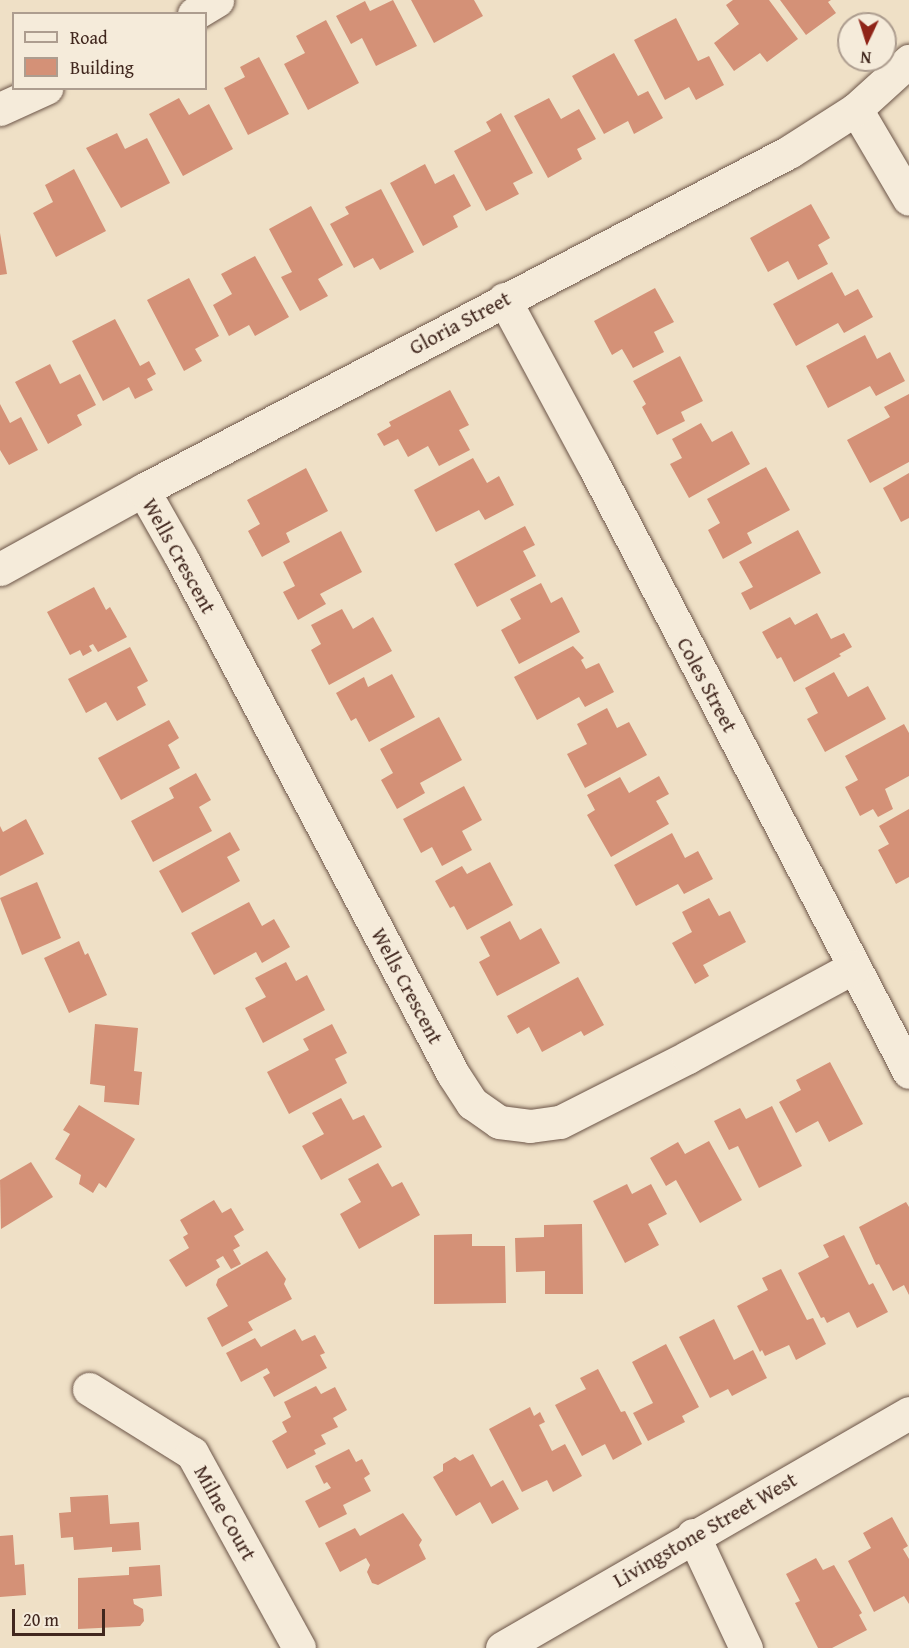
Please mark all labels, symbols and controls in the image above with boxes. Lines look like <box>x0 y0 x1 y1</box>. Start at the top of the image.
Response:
legend <box>12 12 207 90</box>
north arrow <box>837 12 897 72</box>
text: Road <box>70 24 108 51</box>
text: N <box>860 46 872 70</box>
text: Building <box>70 54 134 81</box>
street label: Gloria Street <box>405 286 515 360</box>
street label: Wells Crescent <box>137 494 221 618</box>
street label: Coles Street <box>671 633 743 737</box>
street label: Wells Crescent <box>366 924 448 1048</box>
street label: Milne Court <box>189 1461 261 1565</box>
street label: Livingstone Street West <box>609 1467 801 1593</box>
scale bar <box>15 1597 108 1635</box>
text: 20 m <box>23 1606 59 1633</box>

